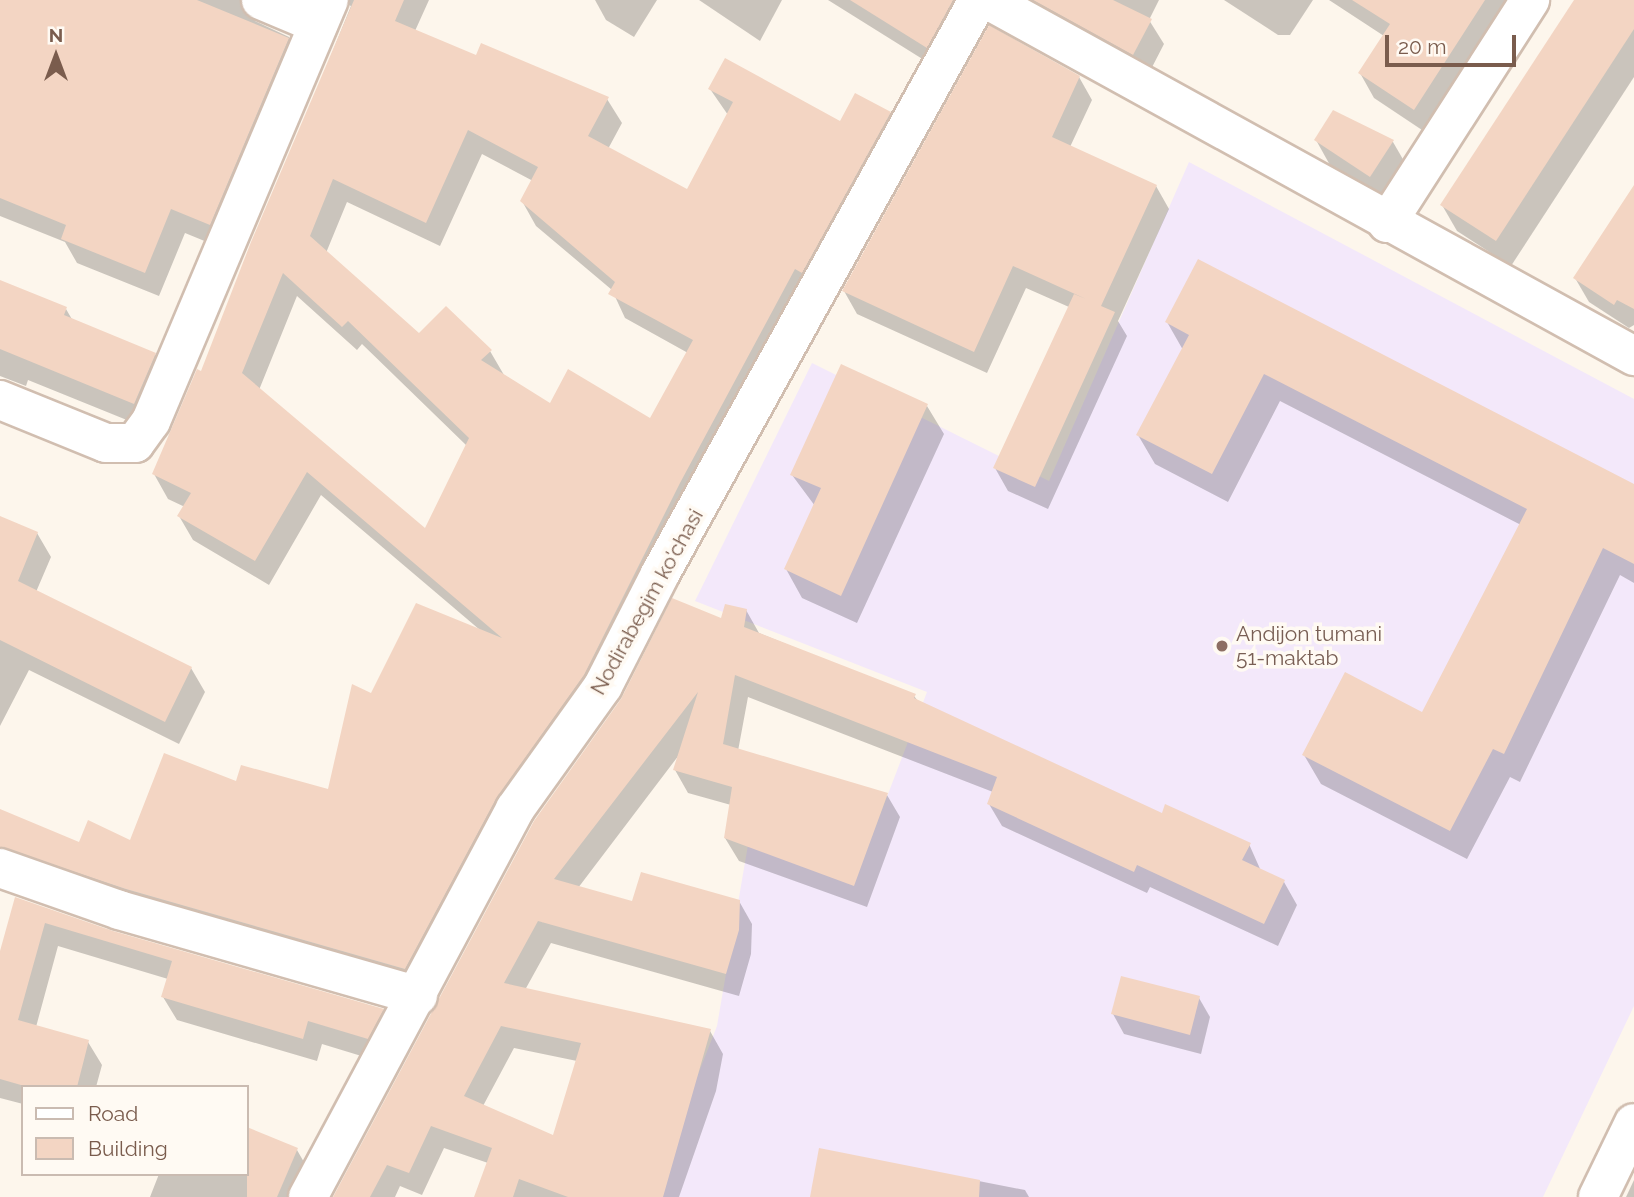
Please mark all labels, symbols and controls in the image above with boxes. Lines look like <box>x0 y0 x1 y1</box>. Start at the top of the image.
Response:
north arrow <box>21 21 91 91</box>
scale bar <box>1389 21 1520 65</box>
text: N <box>49 24 63 46</box>
text: 20 m <box>1398 34 1446 59</box>
street label: Nodirabegim ko'chasi <box>585 505 709 699</box>
place label: Andijon tumani 51-maktab <box>1236 621 1382 671</box>
marker: Andijon tumani 51-maktab <box>1214 638 1230 654</box>
legend <box>21 1085 248 1176</box>
text: Road <box>88 1101 138 1126</box>
text: Building <box>88 1136 168 1161</box>

